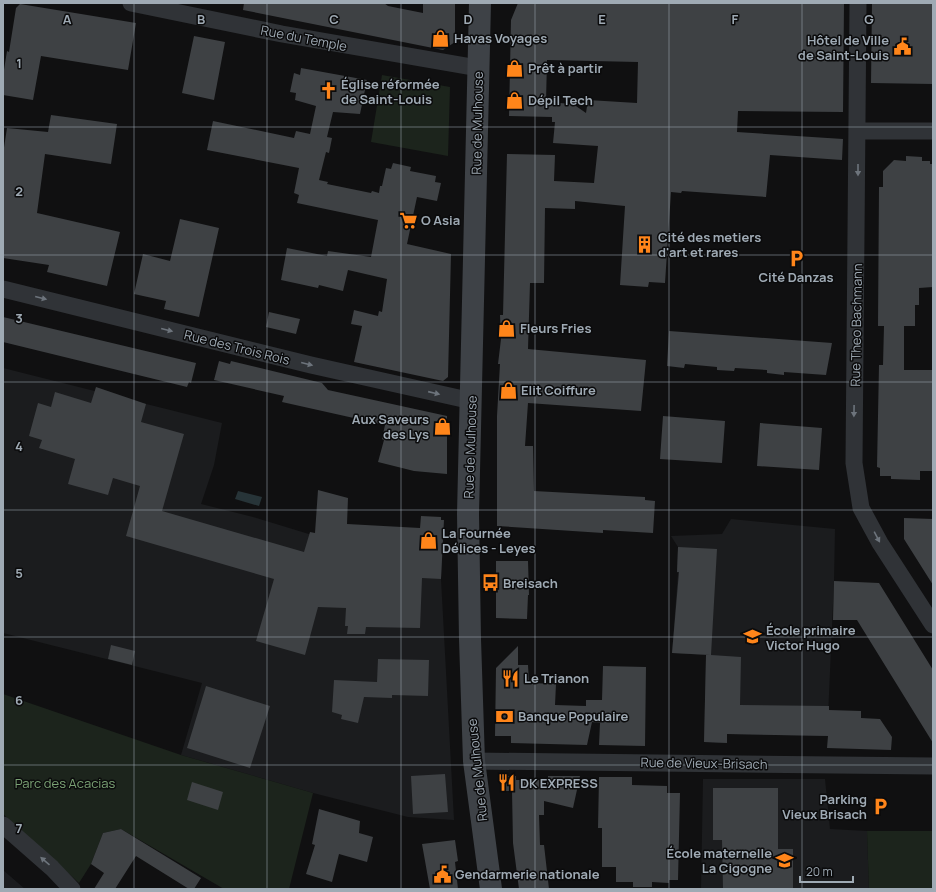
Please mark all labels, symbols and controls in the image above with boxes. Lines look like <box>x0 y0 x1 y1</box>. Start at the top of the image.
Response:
text: A <box>63 10 72 28</box>
text: B <box>197 10 205 28</box>
text: C <box>329 10 339 28</box>
text: D <box>463 10 473 28</box>
text: E <box>598 10 606 28</box>
text: F <box>732 10 739 28</box>
text: G <box>864 10 874 28</box>
street label: Rue du Temple <box>259 21 349 55</box>
shop icon: Havas Voyages <box>431 28 451 48</box>
place label: Havas Voyages <box>454 29 547 47</box>
place label: Hôtel de Ville de Saint-Louis <box>798 31 889 64</box>
public building icon: Hôtel de Ville de Saint-Louis <box>892 37 912 57</box>
text: 1 <box>16 54 22 72</box>
shop icon: Prêt à partir <box>505 58 525 78</box>
place label: Prêt à partir <box>528 59 603 77</box>
street label: Rue de Mulhouse <box>467 71 487 175</box>
place label: Église réformée de Saint-Louis <box>341 75 440 108</box>
church icon: Église réformée de Saint-Louis <box>318 81 338 101</box>
shop icon: Dépil Tech <box>505 90 525 110</box>
place label: Dépil Tech <box>528 91 593 109</box>
one-way arrow <box>855 164 861 177</box>
text: 2 <box>15 182 23 200</box>
supermarket icon: O Asia <box>398 210 418 230</box>
place label: O Asia <box>421 211 460 229</box>
place label: Cité des metiers d'art et rares <box>658 228 761 261</box>
building icon: Cité des metiers d'art et rares <box>635 234 655 254</box>
parking icon: Cité Danzas <box>786 248 806 268</box>
street label: Rue Theo Bachmann <box>846 263 866 387</box>
place label: Cité Danzas <box>758 268 834 286</box>
one-way arrow <box>35 296 47 302</box>
text: 3 <box>15 309 23 327</box>
shop icon: Fleurs Fries <box>497 318 517 338</box>
place label: Fleurs Fries <box>520 319 591 337</box>
street label: Rue des Trois Rois <box>182 325 292 369</box>
one-way arrow <box>161 327 173 333</box>
one-way arrow <box>301 362 313 368</box>
shop icon: Elit Coiffure <box>498 380 518 400</box>
place label: Elit Coiffure <box>521 381 596 399</box>
one-way arrow <box>428 390 440 396</box>
street label: Rue de Mulhouse <box>459 395 481 499</box>
one-way arrow <box>851 405 857 418</box>
place label: Aux Saveurs des Lys <box>352 410 429 443</box>
shop icon: Aux Saveurs des Lys <box>432 416 452 436</box>
text: 4 <box>15 437 23 455</box>
place label: La Fournée Délices - Leyes <box>442 524 536 557</box>
shop icon: La Fournée Délices - Leyes <box>419 530 439 550</box>
one-way arrow <box>874 531 880 543</box>
text: 5 <box>15 564 23 582</box>
bus stop icon: Breisach <box>480 573 500 593</box>
place label: Breisach <box>503 574 558 592</box>
place label: École primaire Victor Hugo <box>766 621 856 654</box>
school or university icon: École primaire Victor Hugo <box>743 627 763 647</box>
restaurant icon: Le Trianon <box>501 668 521 688</box>
place label: Le Trianon <box>524 669 589 687</box>
text: 6 <box>15 691 23 709</box>
bank icon: Banque Populaire <box>495 706 515 726</box>
place label: Banque Populaire <box>518 707 629 725</box>
street label: Rue de Mulhouse <box>463 717 491 822</box>
street label: Rue de Vieux-Brisach <box>640 753 768 773</box>
restaurant icon: DK EXPRESS <box>497 773 517 793</box>
park label: Parc des Acacias <box>15 774 115 792</box>
place label: DK EXPRESS <box>520 774 598 792</box>
place label: Parking Vieux Brisach <box>782 790 867 823</box>
parking icon: Parking Vieux Brisach <box>870 796 890 816</box>
text: 7 <box>16 819 23 837</box>
place label: École maternelle La Cigogne <box>667 844 772 877</box>
school or university icon: École maternelle La Cigogne <box>775 850 795 870</box>
one-way arrow <box>40 857 50 866</box>
scale bar <box>800 858 853 884</box>
text: 20 m <box>806 863 833 880</box>
public building icon: Gendarmerie nationale <box>432 864 452 884</box>
place label: Gendarmerie nationale <box>455 865 600 883</box>

